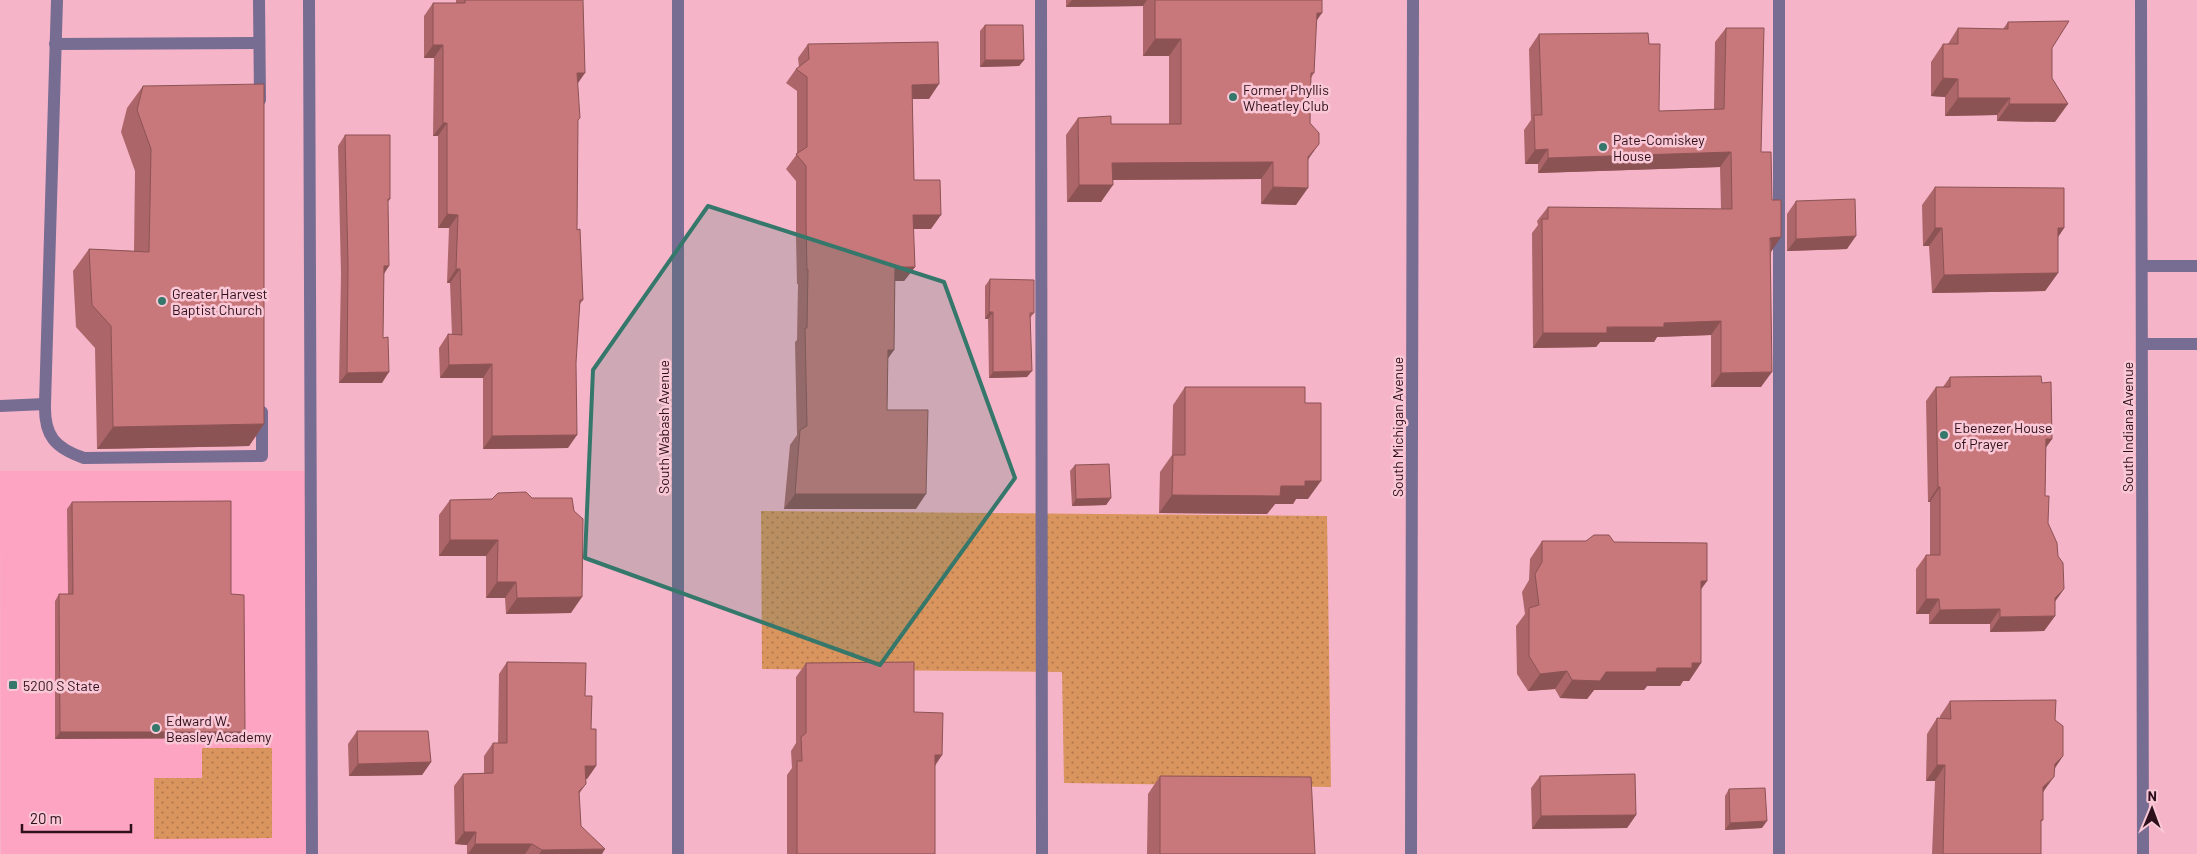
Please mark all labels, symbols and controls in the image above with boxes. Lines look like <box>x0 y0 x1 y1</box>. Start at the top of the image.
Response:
place label: Former Phyllis Wheatley Club <box>1243 81 1329 114</box>
marker: Former Phyllis Wheatley Club <box>1227 91 1239 103</box>
place label: Pate-Comiskey House <box>1613 131 1705 164</box>
marker: Pate-Comiskey House <box>1597 141 1609 153</box>
place label: Greater Harvest Baptist Church <box>172 285 268 318</box>
marker: Greater Harvest Baptist Church <box>156 295 168 307</box>
street label: South Michigan Avenue <box>1389 357 1406 497</box>
street label: South Wabash Avenue <box>655 360 672 494</box>
street label: South Indiana Avenue <box>2119 362 2136 492</box>
place label: Ebenezer House of Prayer <box>1954 419 2052 452</box>
marker: Ebenezer House of Prayer <box>1938 429 1950 441</box>
place label: 5200 S State <box>23 677 100 694</box>
marker: 5200 S State <box>7 679 19 691</box>
place label: Edward W. Beasley Academy <box>166 712 272 745</box>
marker: Edward W. Beasley Academy <box>150 722 162 734</box>
north arrow <box>2127 784 2177 834</box>
text: N <box>2147 787 2157 804</box>
scale bar <box>22 802 131 834</box>
text: 20 m <box>30 809 62 827</box>

